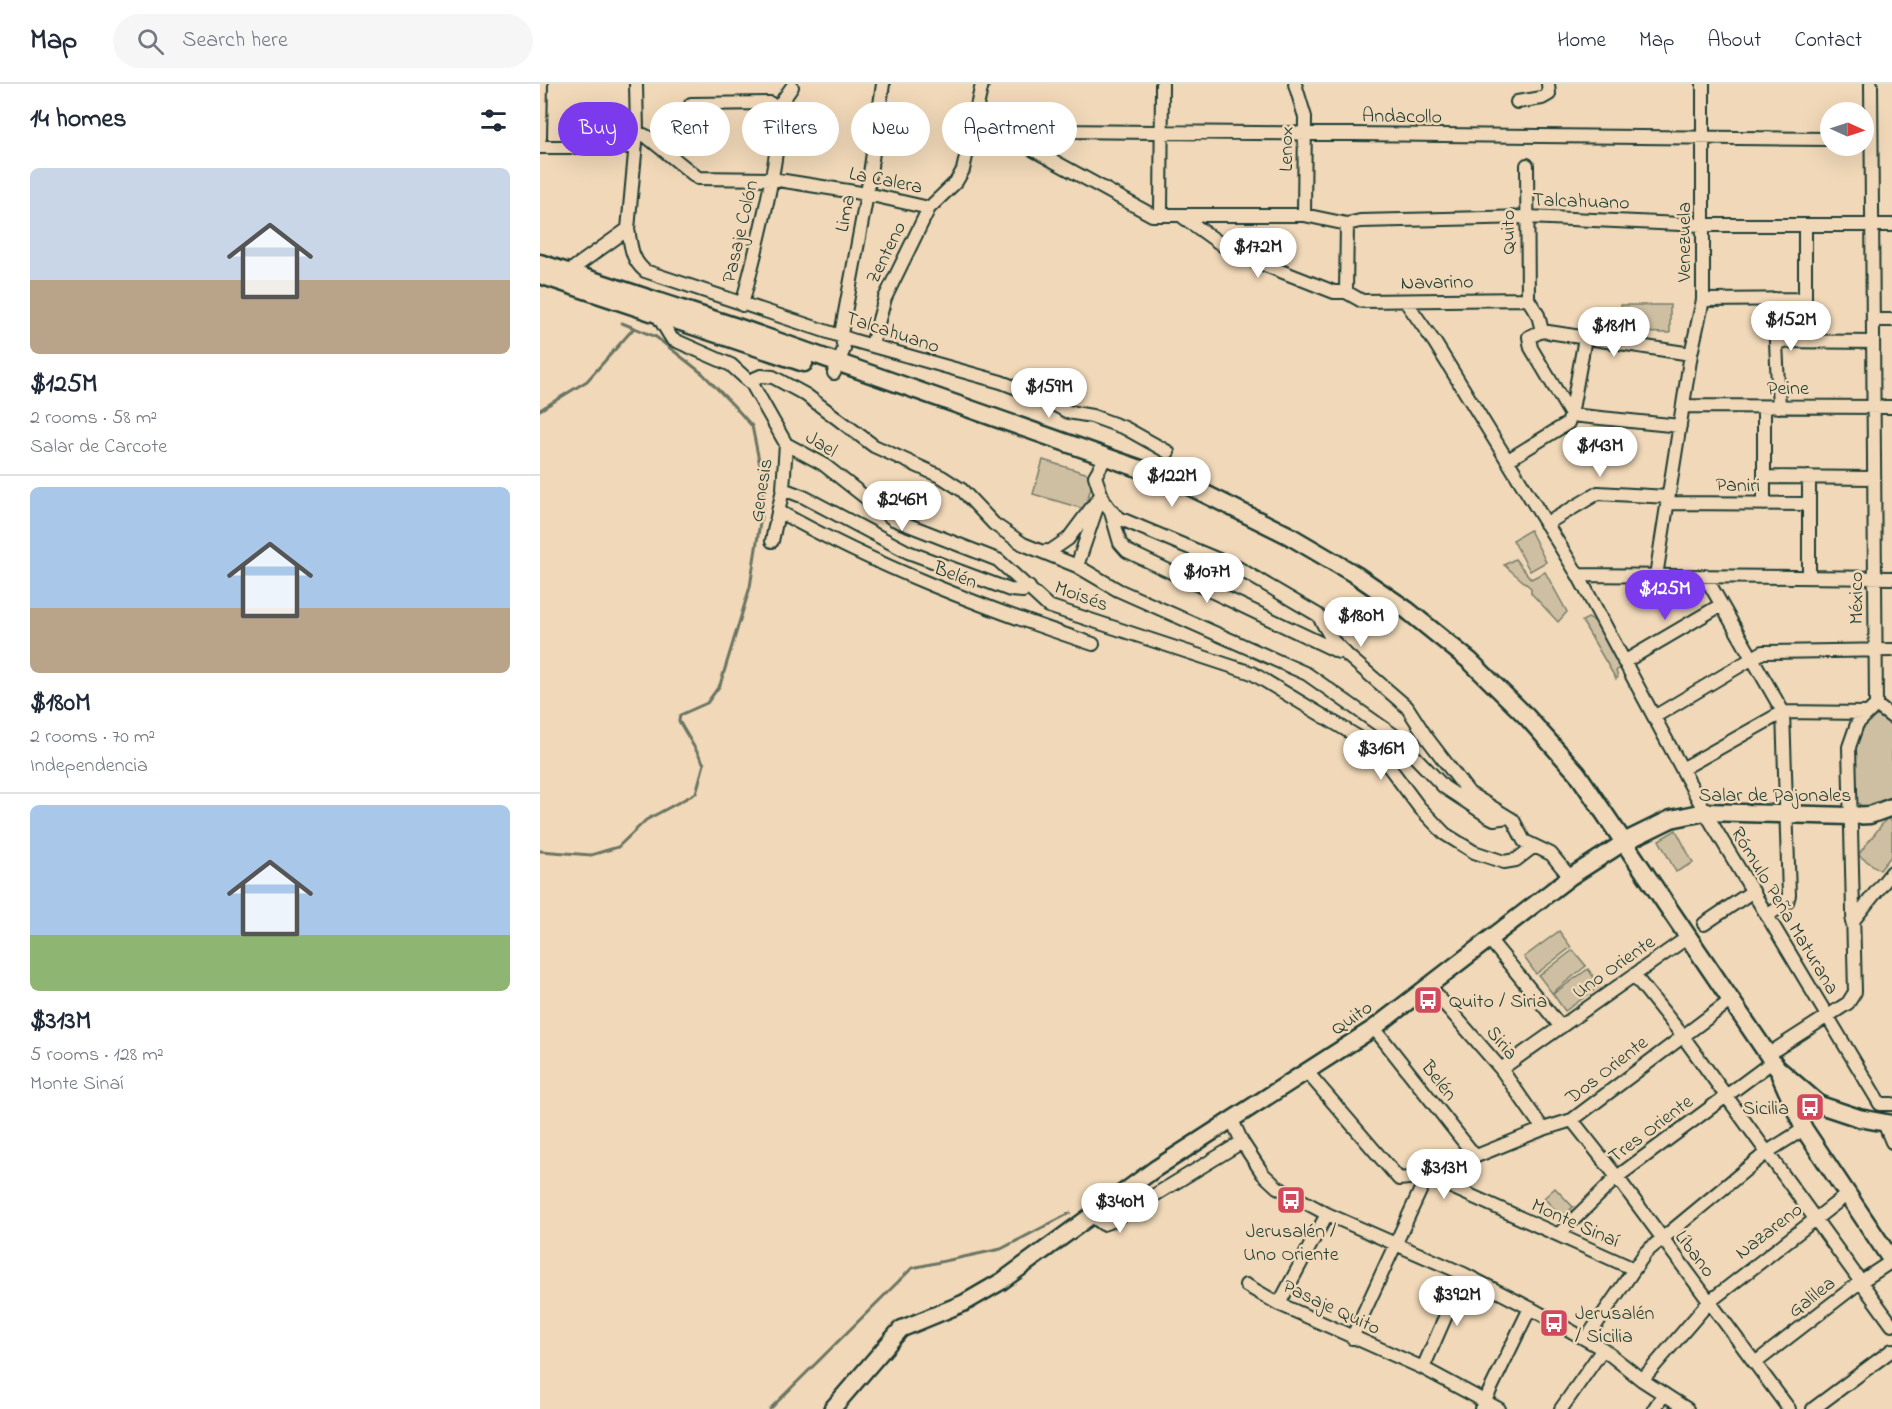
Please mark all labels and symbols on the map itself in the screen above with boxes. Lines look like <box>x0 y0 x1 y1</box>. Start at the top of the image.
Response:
street label: Andacollo <box>1362 102 1442 133</box>
north arrow <box>1820 102 1874 156</box>
street label: Lenox <box>1273 126 1302 172</box>
street label: La Calera <box>846 160 925 203</box>
street label: Pasaje Colón <box>716 177 767 286</box>
street label: Talcahuano <box>1532 186 1630 219</box>
street label: Lima <box>829 192 864 235</box>
street label: Venezuela <box>1671 202 1700 283</box>
street label: Quito <box>1495 210 1524 254</box>
street label: Zenteno <box>860 217 915 289</box>
pin: $172M <box>1216 228 1300 279</box>
street label: Navarino <box>1400 268 1474 299</box>
pin: $152M <box>1749 301 1833 352</box>
street label: Talcahuano <box>842 305 943 362</box>
pin: $181M <box>1572 307 1656 358</box>
pin: $159M <box>1007 368 1091 419</box>
street label: Peine <box>1767 375 1809 404</box>
street label: Jael <box>799 424 842 466</box>
pin: $143M <box>1558 427 1642 478</box>
street label: Genesis <box>743 456 782 524</box>
pin: $122M <box>1130 457 1214 508</box>
street label: Paniri <box>1715 472 1760 501</box>
pin: $246M <box>860 481 944 532</box>
pin: $107M <box>1165 553 1249 604</box>
street label: Belén <box>928 554 981 598</box>
pin: $125M <box>1623 570 1707 621</box>
street label: México <box>1843 572 1872 624</box>
street label: Moisés <box>1050 574 1112 620</box>
pin: $180M <box>1319 597 1403 648</box>
pin: $316M <box>1339 730 1423 781</box>
street label: Salar de Pajonales <box>1699 782 1851 811</box>
street label: Rómulo Peña Maturana <box>1722 822 1845 1001</box>
street label: Uno Oriente <box>1567 929 1662 1007</box>
bus stop icon: Quito / Siria <box>1412 984 1444 1016</box>
place label: Quito / Siria <box>1449 988 1547 1017</box>
street label: Quito <box>1326 994 1379 1044</box>
street label: Siria <box>1478 1020 1524 1067</box>
street label: Dos Oriente <box>1559 1029 1655 1113</box>
street label: Belén <box>1412 1054 1463 1108</box>
street label: Tres Oriente <box>1603 1089 1700 1171</box>
bus stop icon: Sicilia <box>1794 1091 1826 1123</box>
place label: Sicilia <box>1742 1095 1789 1124</box>
pin: $313M <box>1402 1149 1486 1200</box>
pin: $340M <box>1078 1183 1162 1234</box>
bus stop icon: Jerusalén / Uno Oriente <box>1275 1184 1307 1216</box>
street label: Monte Sinaí <box>1526 1192 1624 1257</box>
street label: Nazareno <box>1730 1196 1810 1268</box>
place label: Jerusalén / Uno Oriente <box>1243 1218 1339 1270</box>
street label: Líbano <box>1667 1225 1721 1284</box>
street label: Galilea <box>1783 1270 1843 1326</box>
street label: Pasaje Quito <box>1277 1273 1385 1344</box>
pin: $392M <box>1415 1276 1499 1327</box>
place label: Jerusalén / Sicilia <box>1575 1300 1655 1352</box>
bus stop icon: Jerusalén / Sicilia <box>1538 1307 1570 1339</box>

